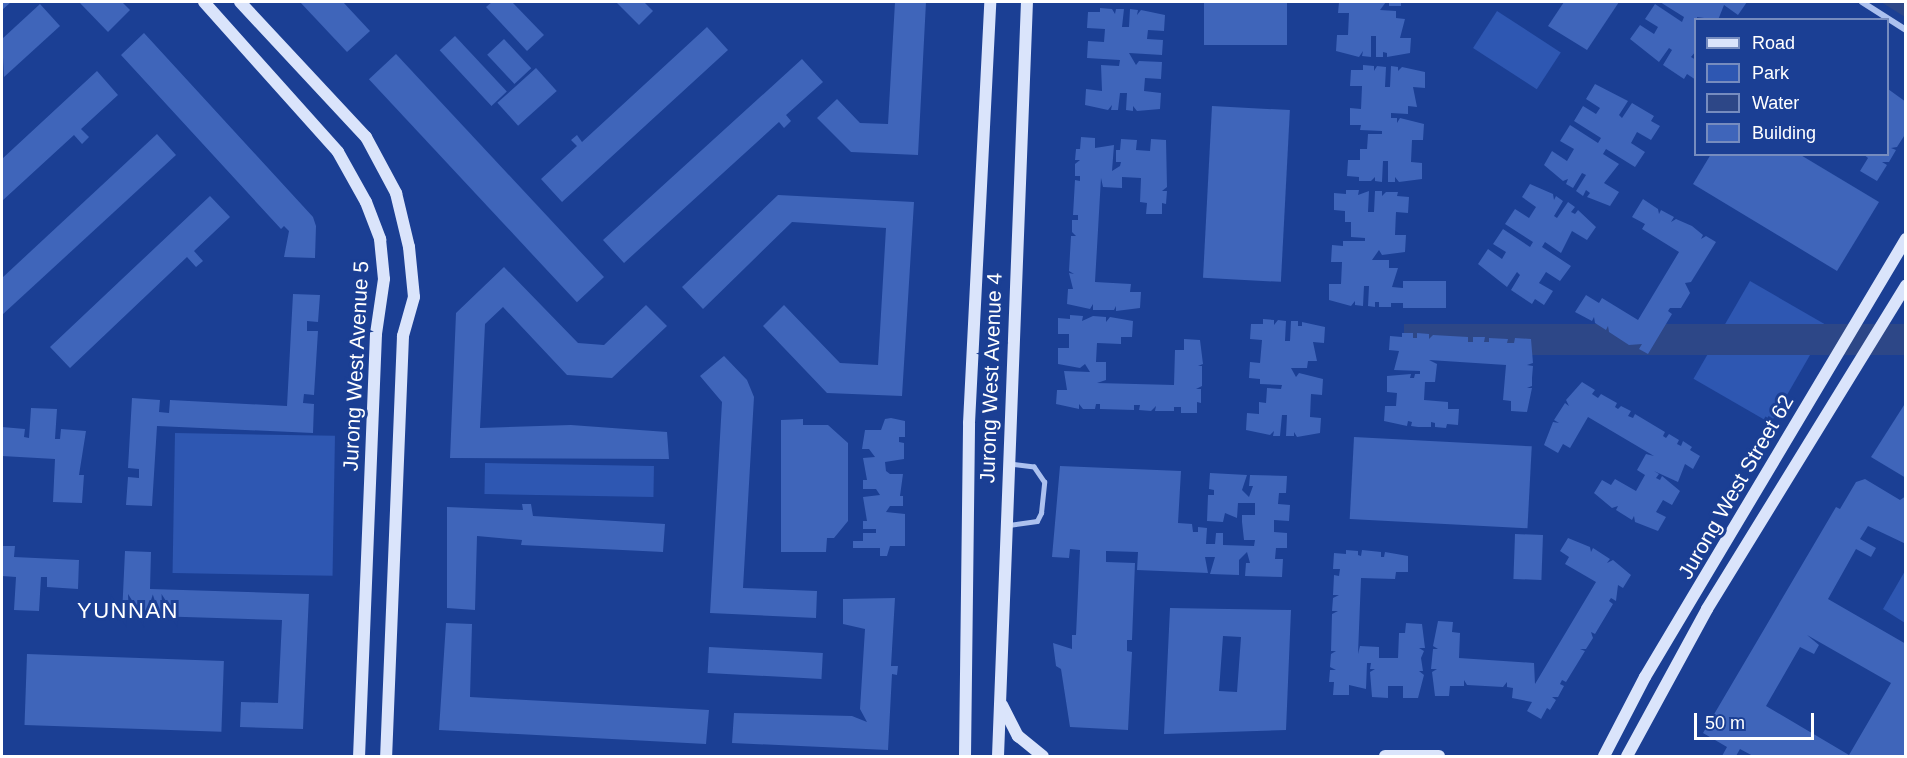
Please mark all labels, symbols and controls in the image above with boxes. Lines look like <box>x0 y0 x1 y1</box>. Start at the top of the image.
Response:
legend <box>1694 18 1889 156</box>
text: Road <box>1752 33 1795 53</box>
text: Park <box>1752 63 1789 83</box>
text: Water <box>1752 93 1799 113</box>
text: Building <box>1752 123 1816 143</box>
street label: Jurong West Avenue 5 <box>338 260 374 472</box>
street label: Jurong West Avenue 4 <box>975 272 1007 484</box>
street label: Jurong West Street 62 <box>1673 390 1799 584</box>
district label: YUNNAN <box>77 598 179 624</box>
scale bar <box>1697 701 1817 739</box>
text: 50 m <box>1705 713 1745 733</box>

